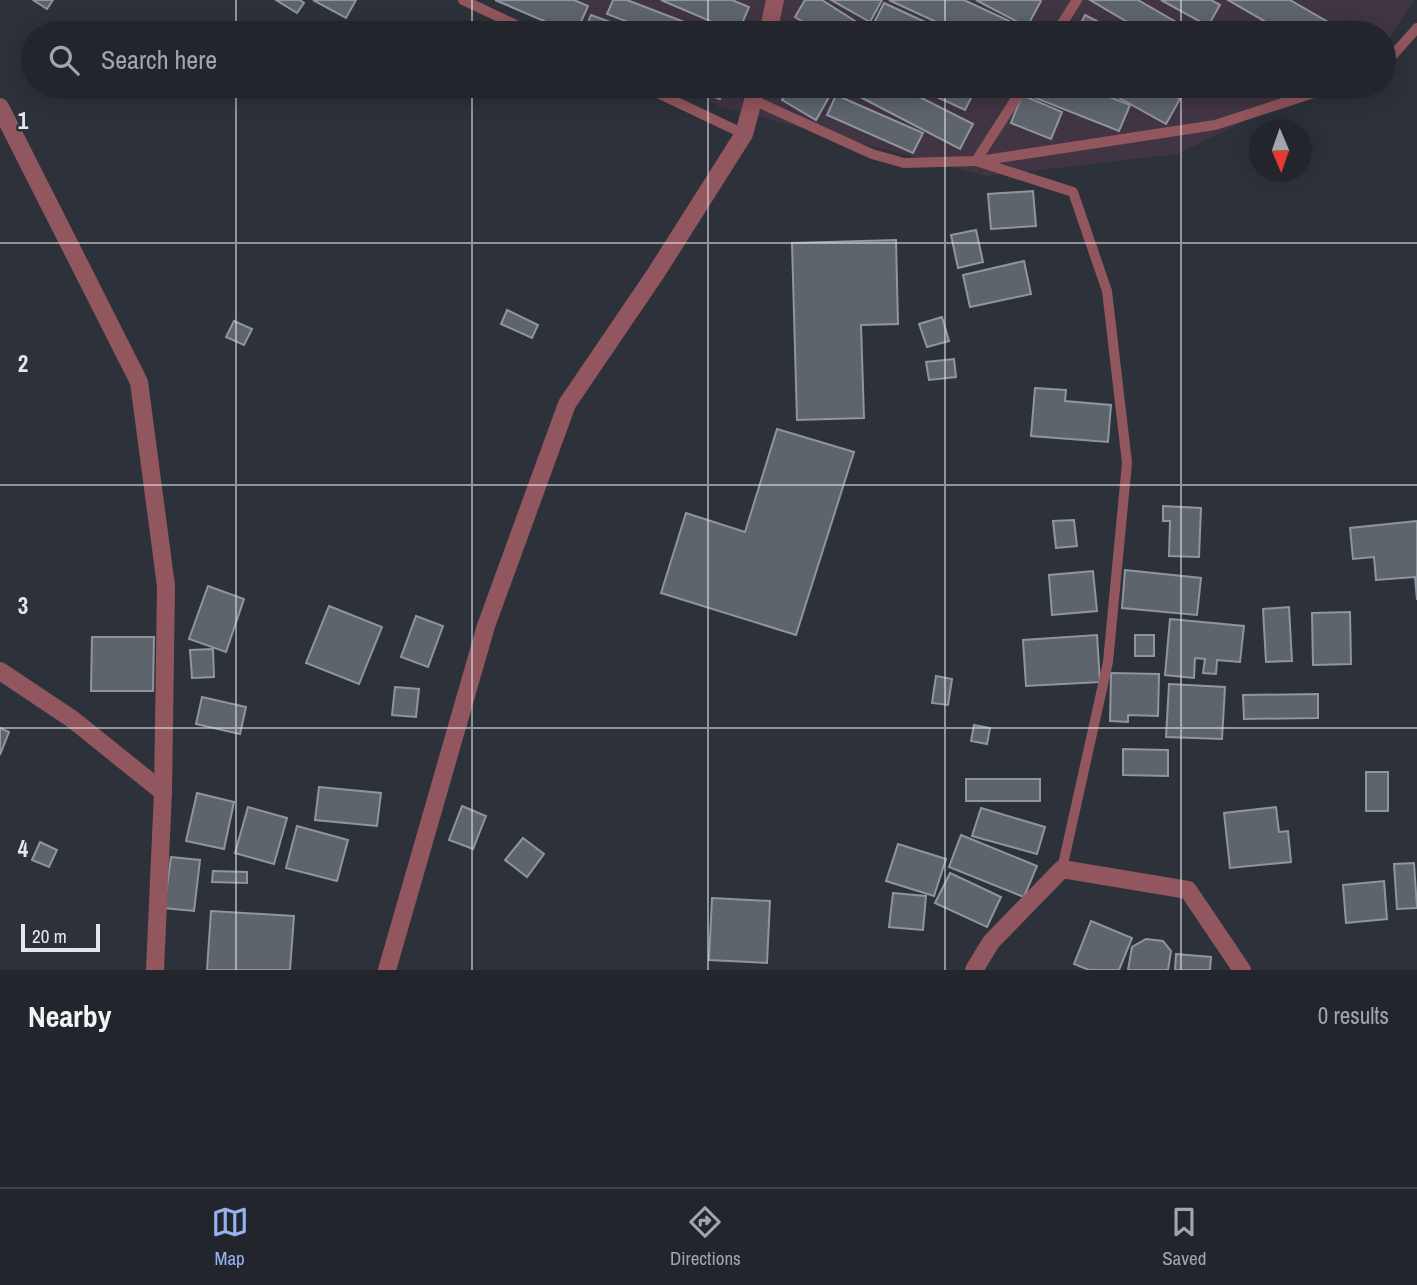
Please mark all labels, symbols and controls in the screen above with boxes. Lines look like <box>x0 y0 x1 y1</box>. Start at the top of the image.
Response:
search box <box>21 21 1396 98</box>
icon: search <box>45 41 83 79</box>
text: Search here <box>101 42 217 77</box>
text: 1 <box>18 105 29 136</box>
north arrow <box>1249 119 1312 182</box>
text: 2 <box>18 348 28 379</box>
text: 3 <box>18 590 28 621</box>
text: 4 <box>18 833 29 864</box>
scale bar <box>21 921 100 953</box>
text: 20 m <box>32 923 67 949</box>
text: Nearby <box>28 996 111 1036</box>
text: 0 results <box>1318 1000 1389 1031</box>
tab: Map <box>211 1203 249 1271</box>
tab: Directions <box>670 1203 741 1271</box>
tab: Saved <box>1162 1203 1206 1271</box>

